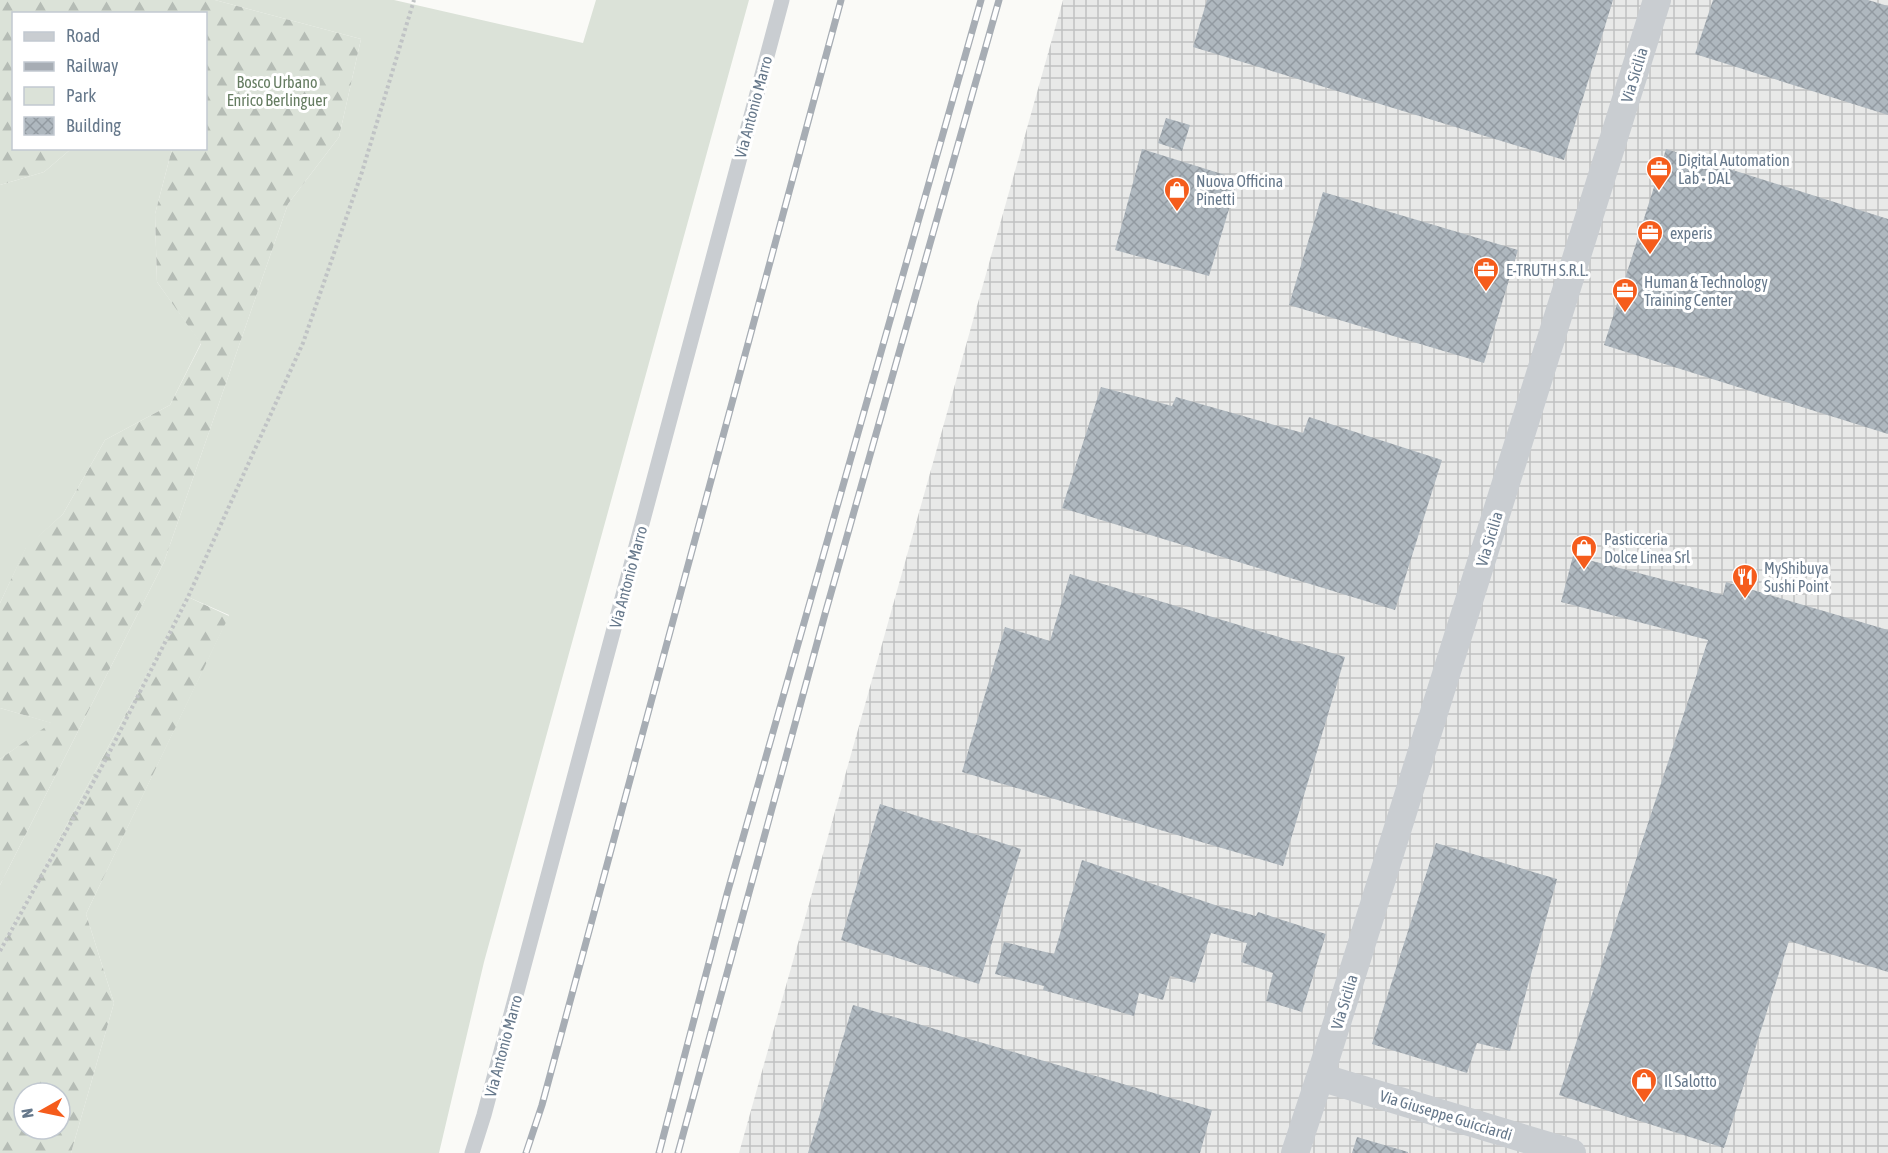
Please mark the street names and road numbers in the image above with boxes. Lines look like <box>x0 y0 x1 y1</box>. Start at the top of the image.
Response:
street label: Via Sicilia <box>1617 45 1651 105</box>
street label: Via Antonio Marro <box>731 54 775 160</box>
street label: Via Sicilia <box>1472 509 1506 569</box>
street label: Via Antonio Marro <box>606 524 650 630</box>
street label: Via Sicilia <box>1327 972 1361 1032</box>
street label: Via Antonio Marro <box>481 993 525 1099</box>
street label: Via Giuseppe Guicciardi <box>1377 1086 1514 1145</box>

